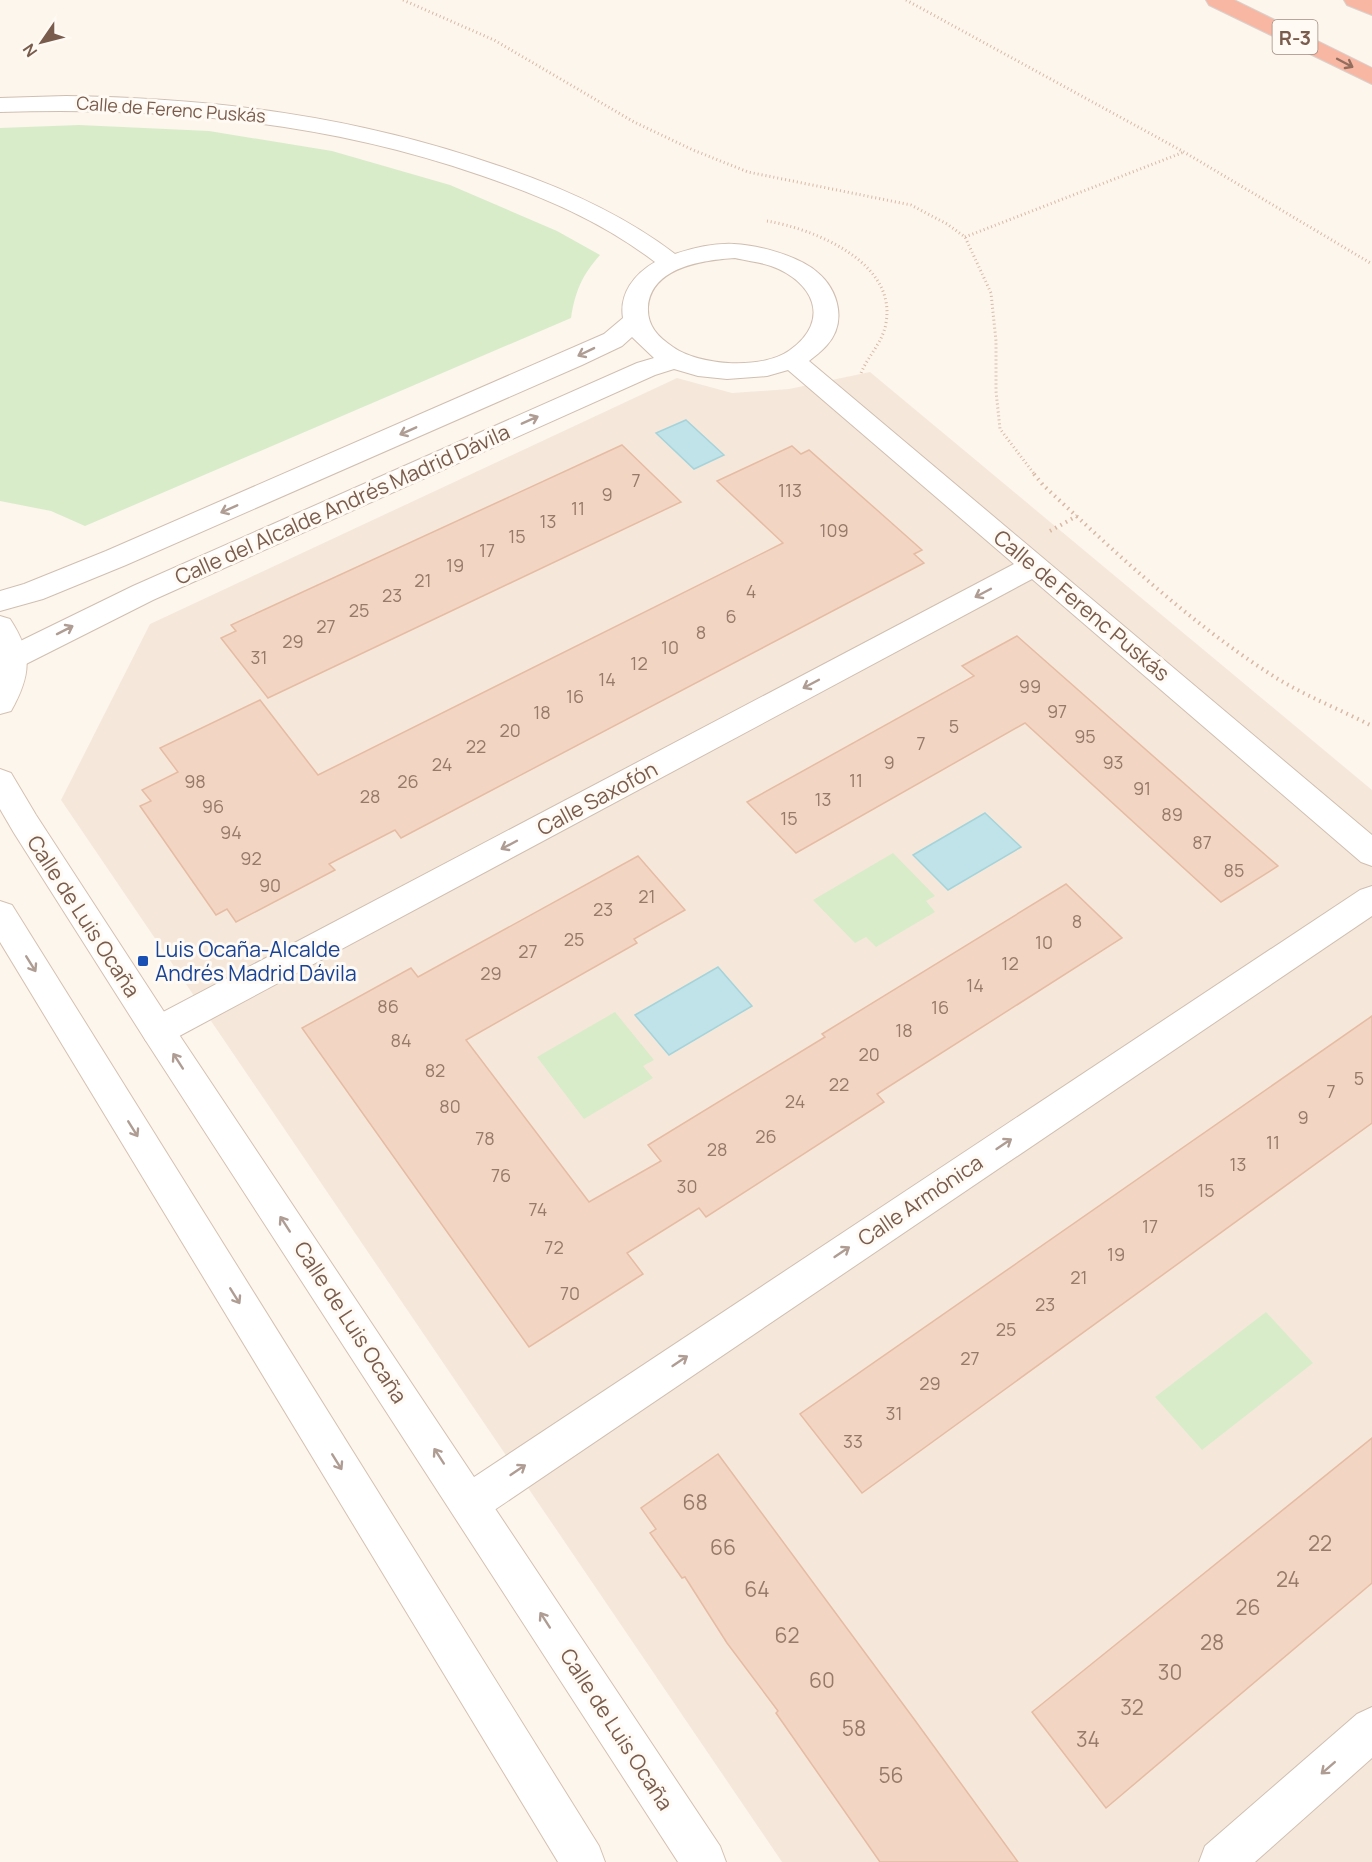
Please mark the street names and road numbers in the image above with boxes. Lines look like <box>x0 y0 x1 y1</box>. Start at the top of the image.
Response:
road number: R-3 <box>1272 20 1318 54</box>
street label: Calle de Ferenc Puskás <box>76 90 266 128</box>
street label: Calle del Alcalde Andrés Madrid Dávila <box>170 417 514 591</box>
street label: Calle de Ferenc Puskás <box>988 523 1176 687</box>
street label: Calle Saxofón <box>532 755 662 841</box>
street label: Calle de Luis Ocaña <box>21 830 147 1002</box>
street label: Calle Armónica <box>852 1148 988 1252</box>
street label: Calle de Luis Ocaña <box>288 1236 414 1408</box>
street label: Calle de Luis Ocaña <box>554 1643 680 1815</box>

